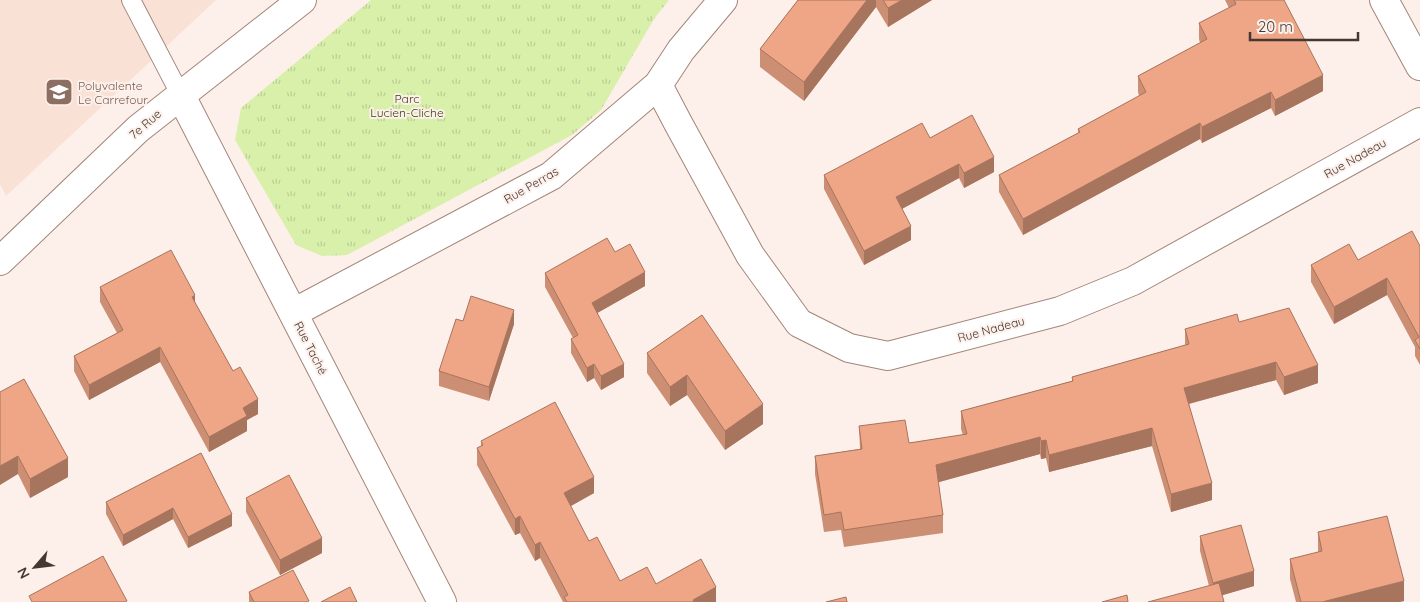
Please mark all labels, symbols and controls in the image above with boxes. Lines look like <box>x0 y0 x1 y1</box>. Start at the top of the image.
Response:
scale bar <box>1250 10 1358 42</box>
text: 20 m <box>1258 17 1293 36</box>
school or university icon: Polyvalente Le Carrefour <box>44 77 74 107</box>
place label: Polyvalente Le Carrefour <box>78 78 148 107</box>
park label: Parc Lucien-Cliche <box>370 91 444 120</box>
street label: 7e Rue <box>126 106 164 142</box>
street label: Rue Nadeau <box>1321 135 1389 181</box>
street label: Rue Perras <box>501 163 561 207</box>
street label: Rue Nadeau <box>956 313 1026 345</box>
street label: Rue Taché <box>291 319 331 377</box>
north arrow <box>10 542 60 592</box>
text: N <box>13 564 34 582</box>

